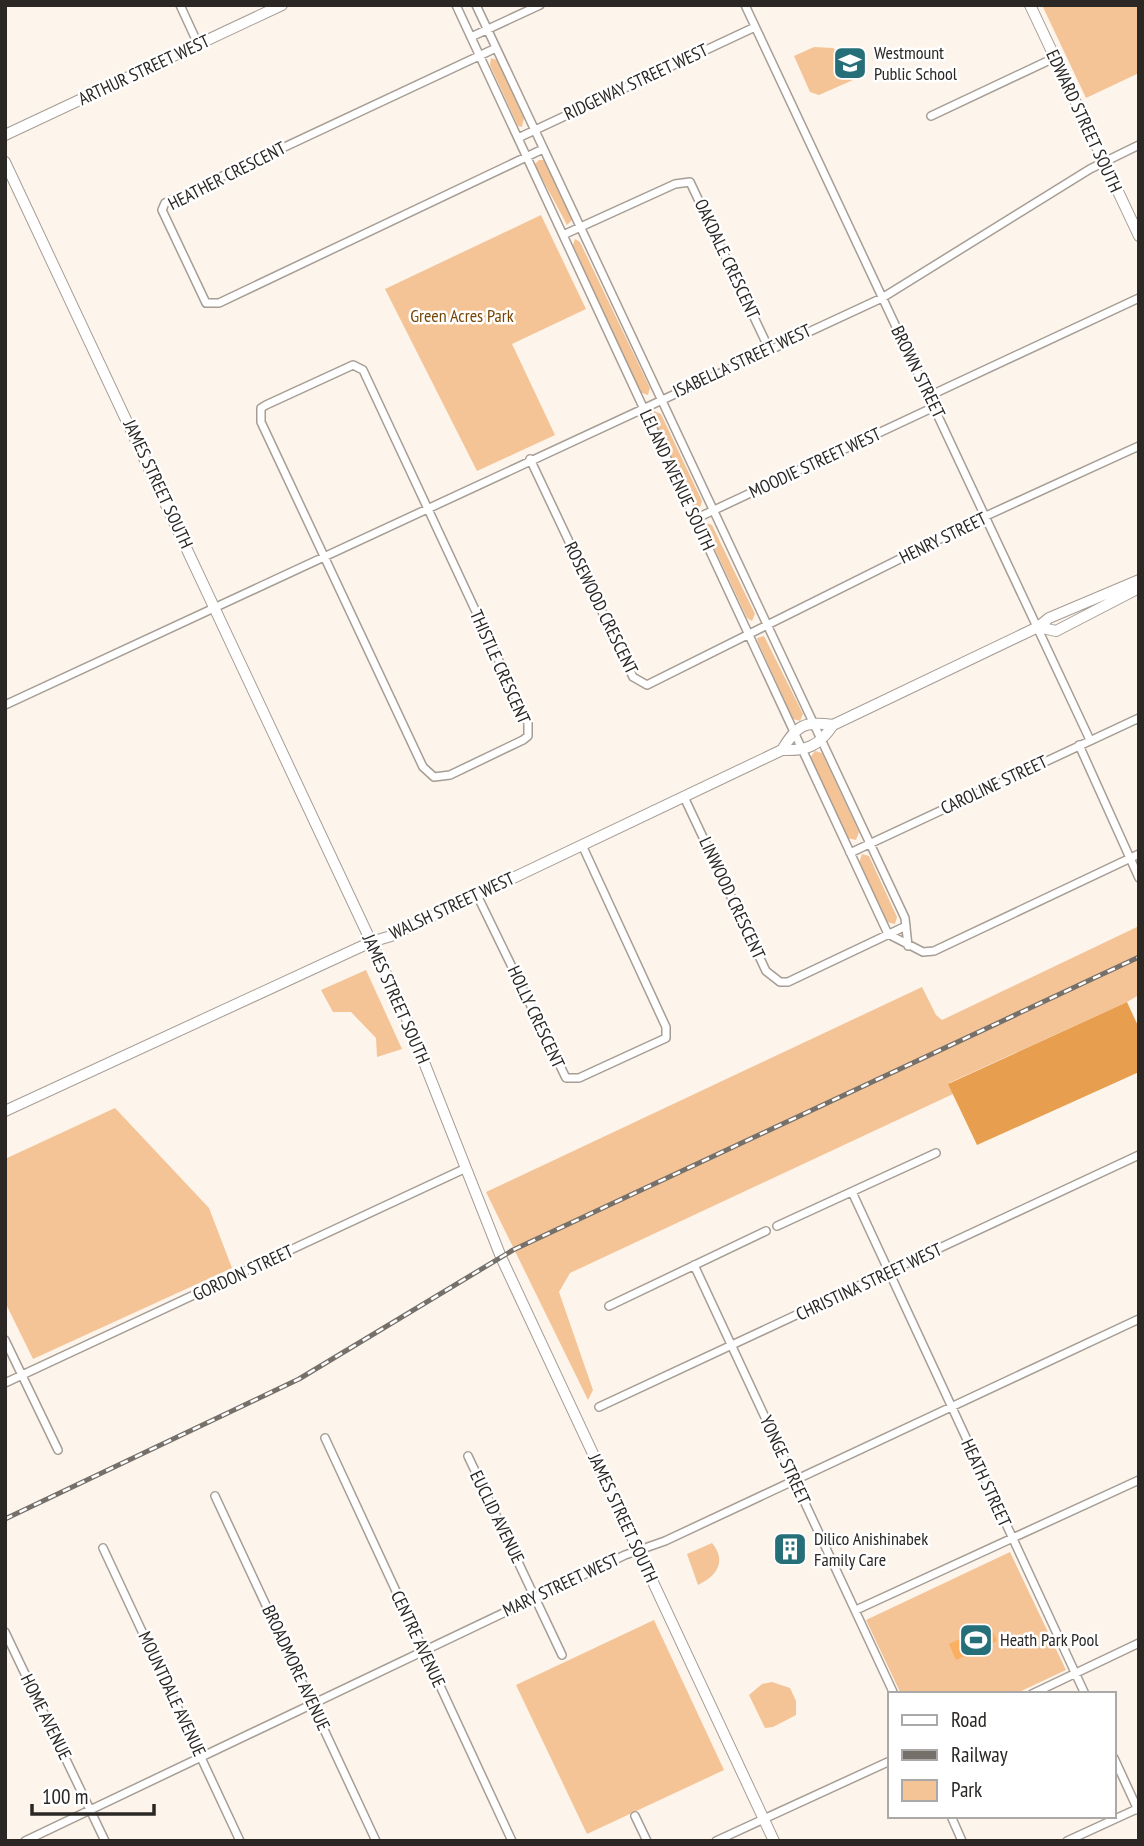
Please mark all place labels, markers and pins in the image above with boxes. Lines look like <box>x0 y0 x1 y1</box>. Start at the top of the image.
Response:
place label: Westmount Public School <box>874 41 958 85</box>
school or university icon: Westmount Public School <box>831 44 869 82</box>
place label: Dilico Anishinabek Family Care <box>814 1527 928 1571</box>
building icon: Dilico Anishinabek Family Care <box>771 1530 809 1568</box>
sports icon: Heath Park Pool <box>957 1621 995 1659</box>
place label: Heath Park Pool <box>1000 1628 1099 1651</box>

